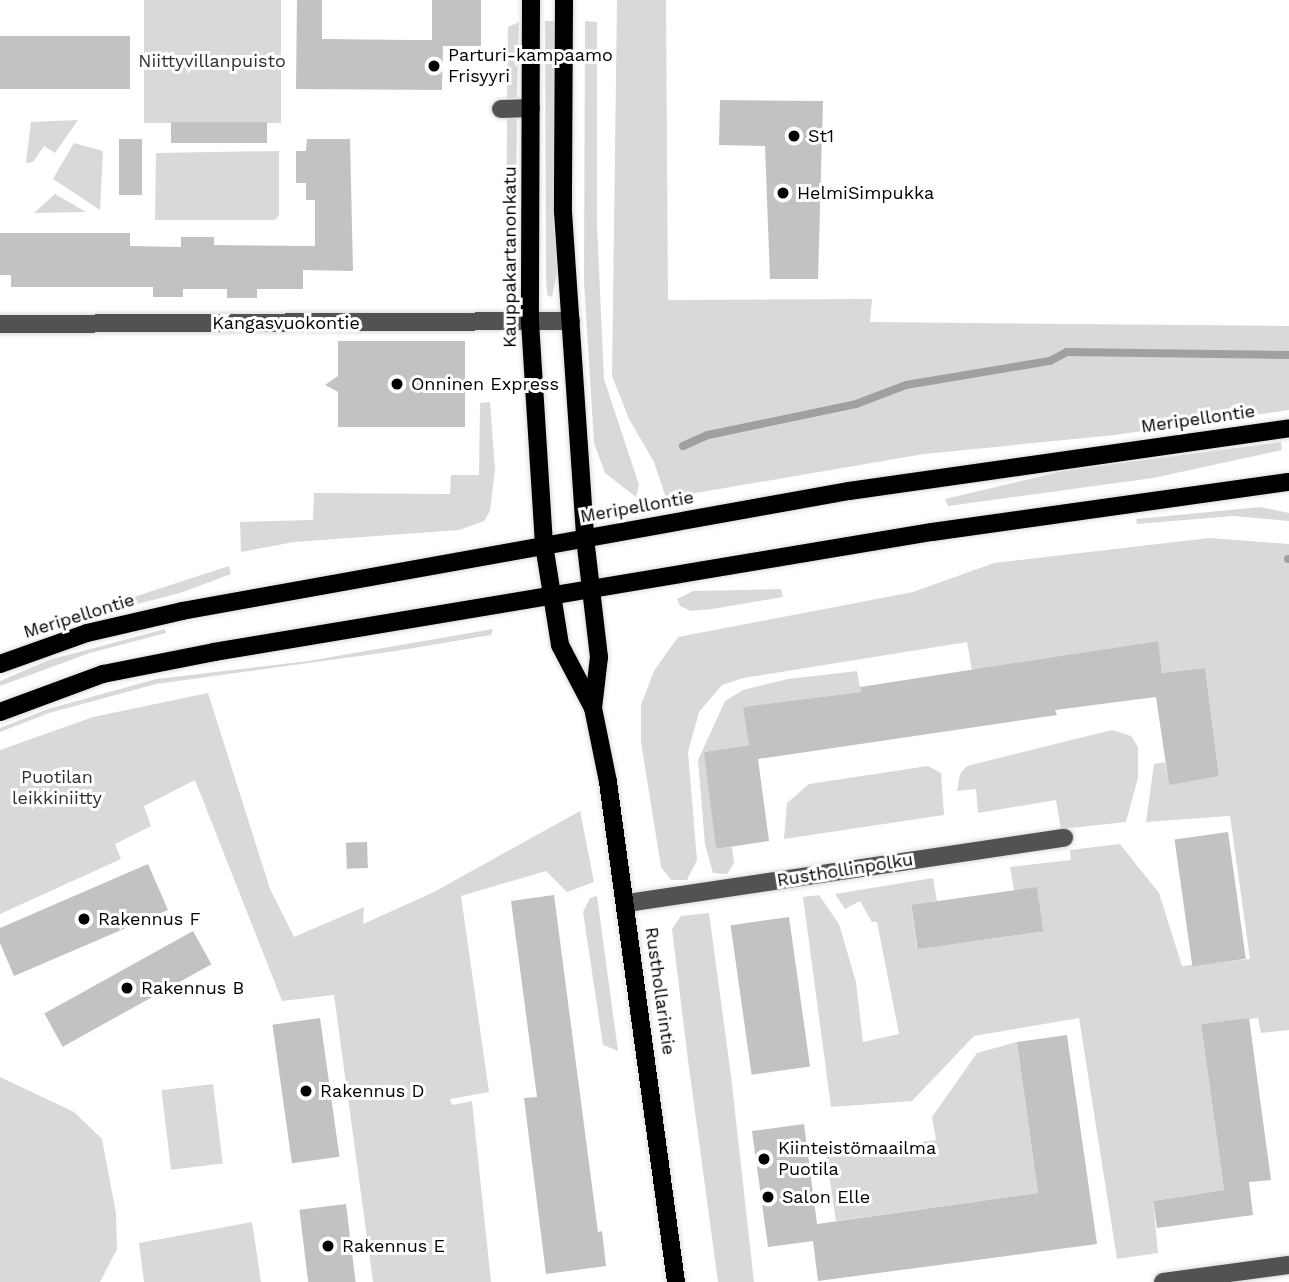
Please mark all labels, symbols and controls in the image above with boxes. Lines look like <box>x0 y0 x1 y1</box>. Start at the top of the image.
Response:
place label: Parturi-kampaamo Frisyyri <box>448 45 613 88</box>
park label: Niittyvillanpuisto <box>138 50 286 72</box>
marker: Parturi-kampaamo Frisyyri <box>426 58 442 74</box>
place label: St1 <box>808 125 834 147</box>
marker: St1 <box>786 128 802 144</box>
street label: Kauppakartanonkatu <box>499 166 521 348</box>
place label: HelmiSimpukka <box>797 182 934 204</box>
marker: HelmiSimpukka <box>775 185 791 201</box>
street label: Kangasvuokontie <box>212 312 360 334</box>
place label: Onninen Express <box>411 373 559 395</box>
marker: Onninen Express <box>389 376 405 392</box>
street label: Meripellontie <box>1140 400 1256 438</box>
street label: Meripellontie <box>579 486 695 528</box>
street label: Meripellontie <box>21 589 137 643</box>
park label: Puotilan leikkiniitty <box>12 767 102 810</box>
street label: Rusthollinpolku <box>775 849 915 891</box>
place label: Rakennus F <box>98 908 200 930</box>
marker: Rakennus F <box>76 911 92 927</box>
street label: Rusthollarintie <box>640 926 680 1056</box>
place label: Rakennus B <box>141 977 244 999</box>
marker: Rakennus B <box>119 980 135 996</box>
place label: Rakennus D <box>320 1080 424 1102</box>
marker: Rakennus D <box>298 1083 314 1099</box>
place label: Kiinteistömaailma Puotila <box>778 1138 936 1180</box>
marker: Kiinteistömaailma Puotila <box>756 1151 772 1167</box>
place label: Salon Elle <box>782 1186 870 1208</box>
marker: Salon Elle <box>760 1189 776 1205</box>
place label: Rakennus E <box>342 1235 445 1257</box>
marker: Rakennus E <box>320 1238 336 1254</box>

